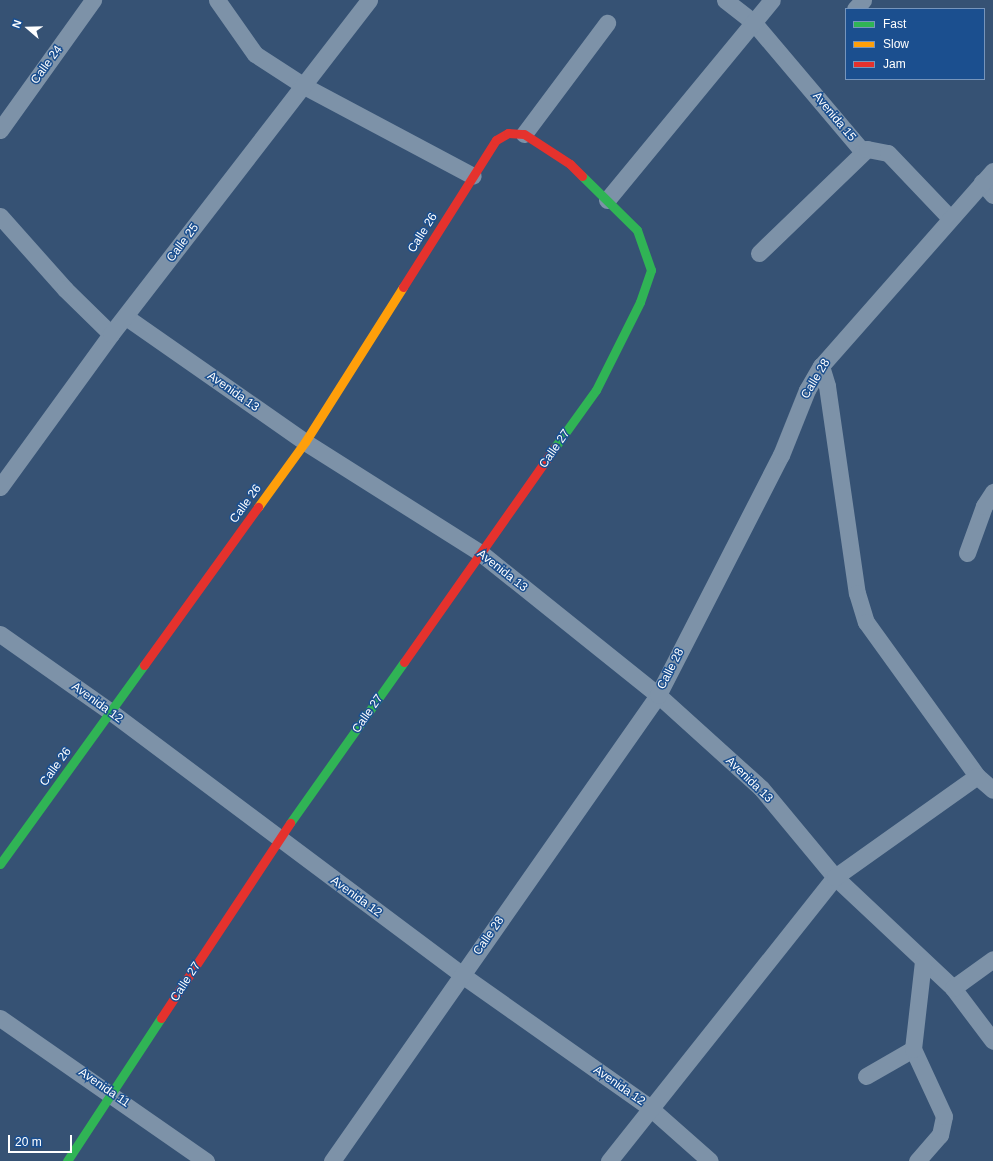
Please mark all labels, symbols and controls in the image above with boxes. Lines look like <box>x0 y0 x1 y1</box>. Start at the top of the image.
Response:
north arrow <box>8 8 48 48</box>
legend <box>845 8 985 80</box>
text: Fast <box>883 17 906 31</box>
text: N <box>10 18 24 30</box>
text: Slow <box>883 37 909 51</box>
street label: Calle 24 <box>28 43 66 87</box>
text: Jam <box>883 57 906 71</box>
street label: Avenida 15 <box>809 89 859 145</box>
street label: Calle 26 <box>405 211 441 255</box>
street label: Calle 25 <box>164 221 202 265</box>
street label: Calle 28 <box>798 356 834 402</box>
street label: Avenida 13 <box>204 369 262 415</box>
street label: Calle 27 <box>536 427 574 471</box>
street label: Calle 26 <box>227 482 265 526</box>
street label: Avenida 13 <box>474 547 530 595</box>
street label: Calle 28 <box>655 646 687 692</box>
street label: Avenida 12 <box>69 680 125 726</box>
street label: Calle 27 <box>349 692 387 736</box>
street label: Calle 26 <box>37 745 75 789</box>
street label: Avenida 13 <box>722 754 776 806</box>
street label: Avenida 12 <box>328 874 384 920</box>
street label: Calle 28 <box>470 914 508 958</box>
street label: Calle 27 <box>168 960 204 1004</box>
street label: Avenida 12 <box>590 1063 648 1109</box>
street label: Avenida 11 <box>76 1065 132 1111</box>
scale bar <box>10 1127 74 1153</box>
text: 20 m <box>15 1135 42 1149</box>

